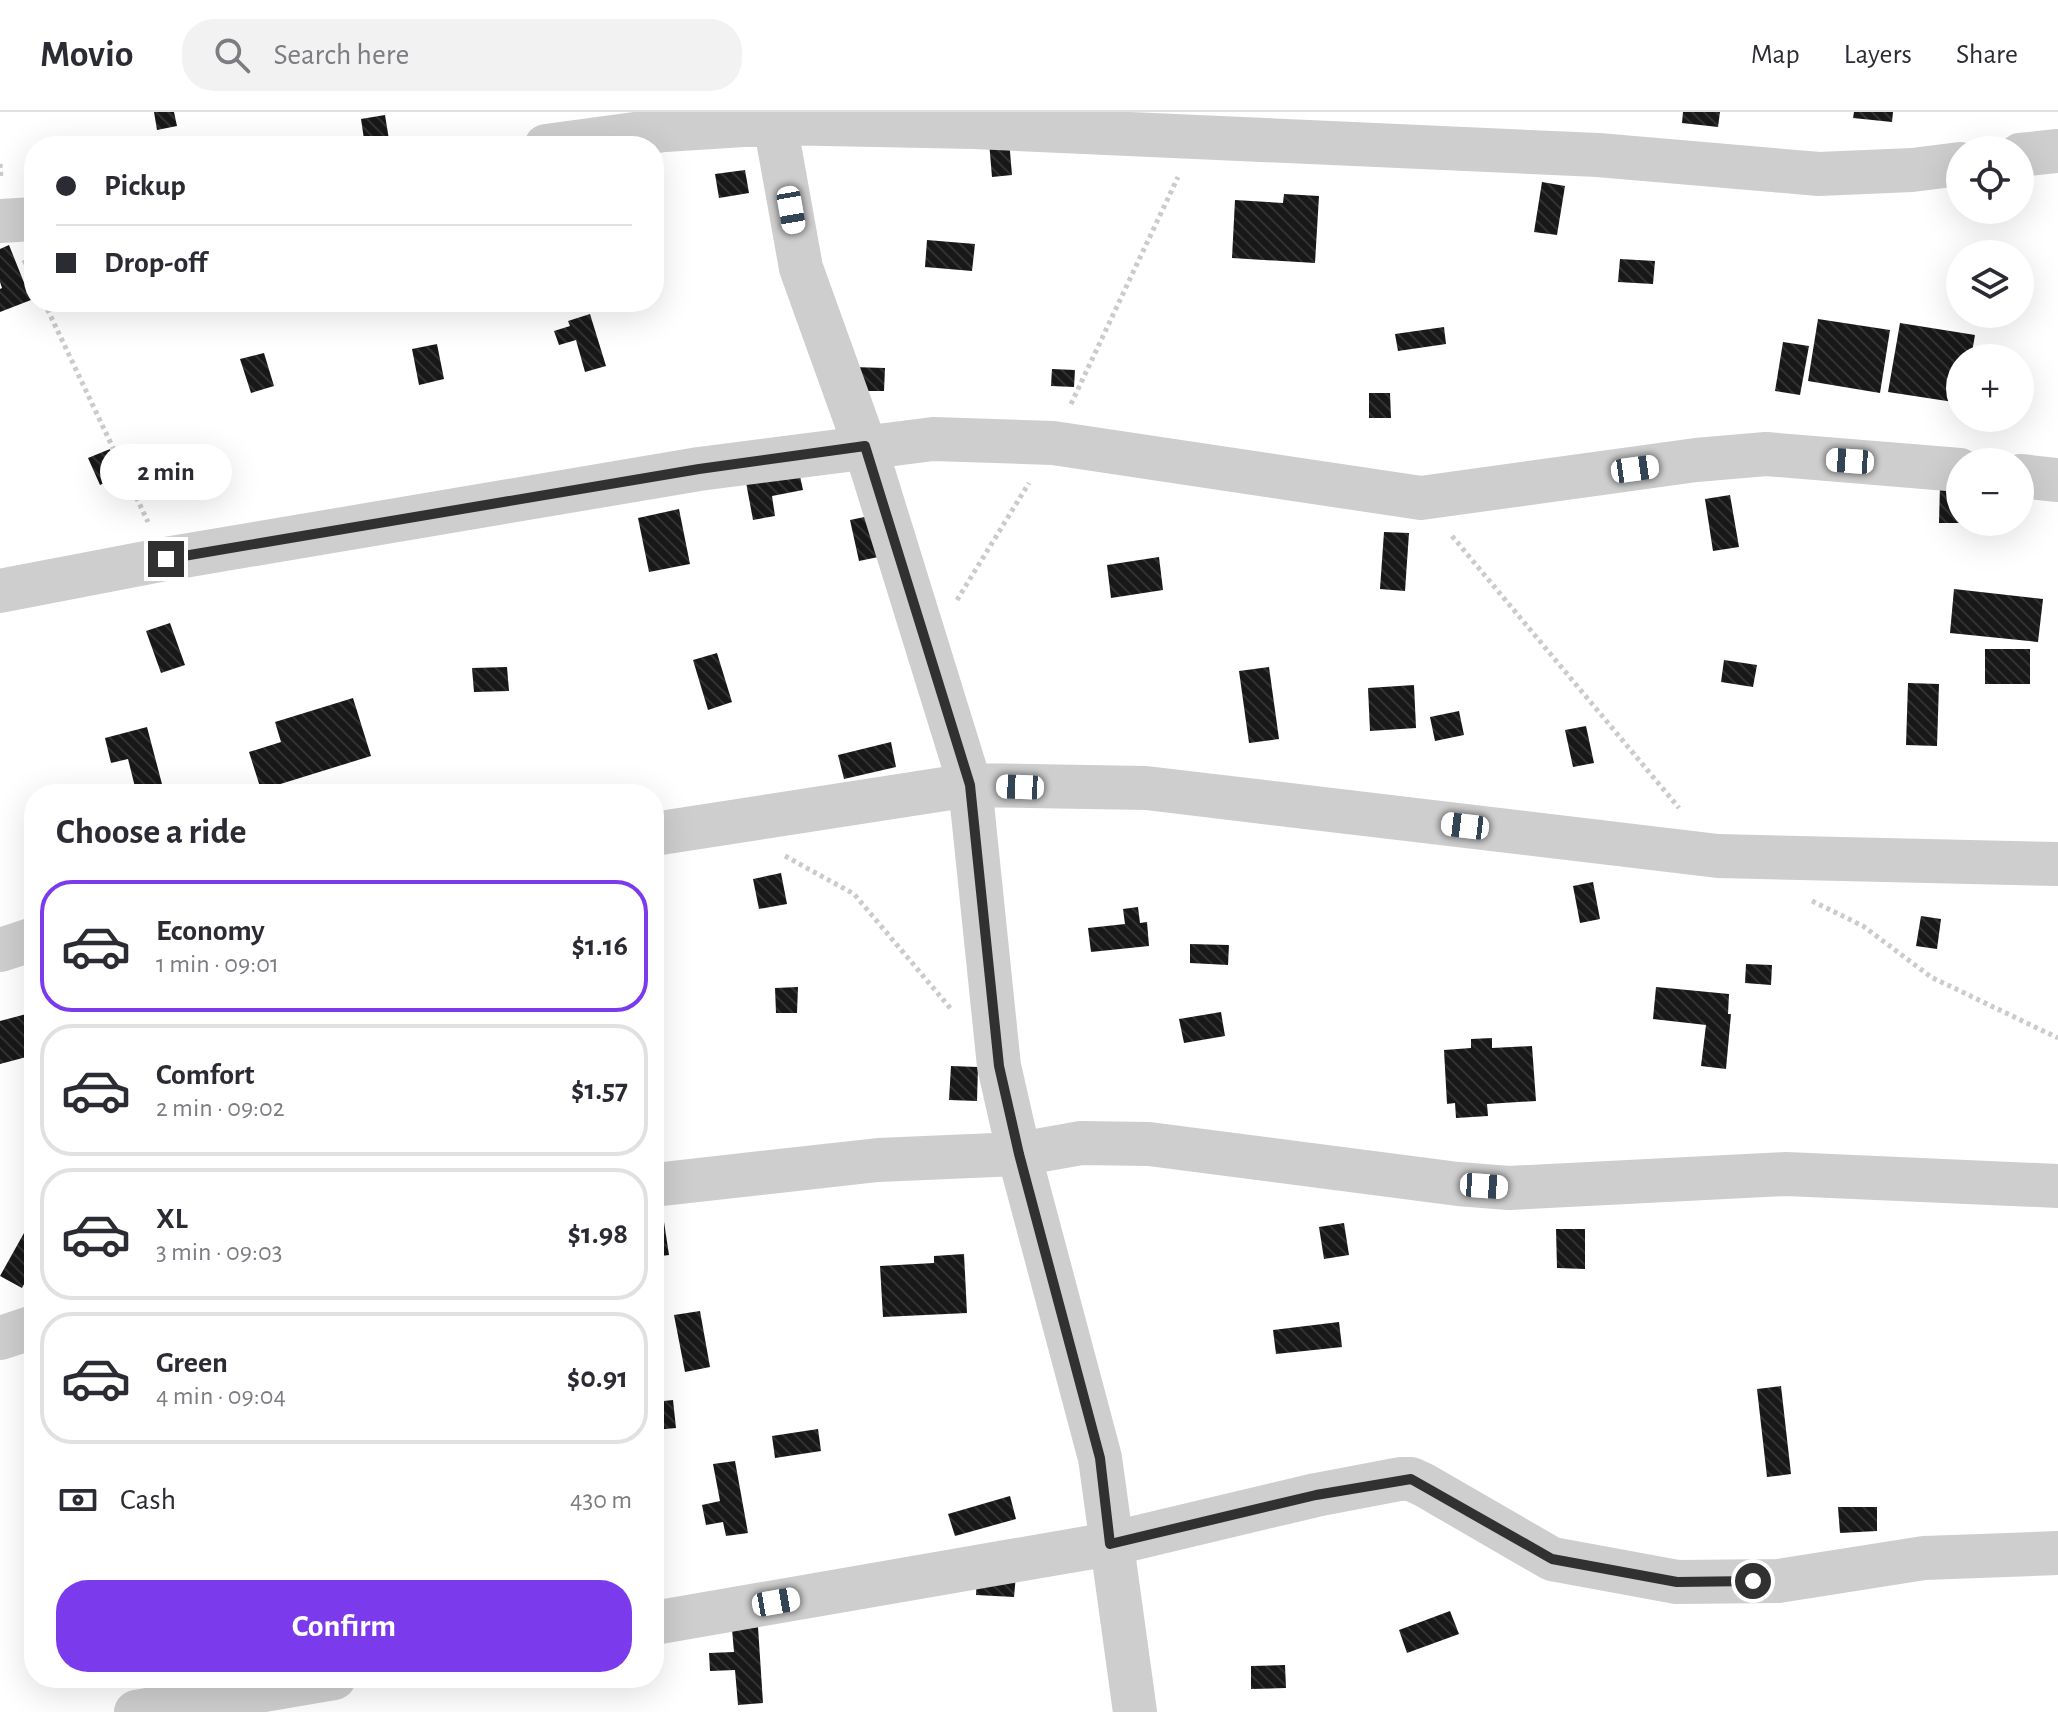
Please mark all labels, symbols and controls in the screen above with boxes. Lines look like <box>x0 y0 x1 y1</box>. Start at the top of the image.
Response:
search box <box>182 19 742 91</box>
icon: search <box>210 33 254 77</box>
text: Movio <box>40 36 134 74</box>
text: Search here <box>274 40 409 70</box>
text: Map <box>1751 41 1800 69</box>
text: Layers <box>1844 41 1912 69</box>
text: Share <box>1956 41 2018 69</box>
map controls <box>1946 136 2034 536</box>
button: locate <box>1946 136 2034 224</box>
text: Pickup <box>104 171 186 201</box>
car <box>775 184 807 236</box>
button: layers <box>1946 240 2034 328</box>
text: Drop-off <box>104 248 207 278</box>
button: + <box>1946 344 2034 432</box>
callout: 2 min <box>100 443 232 499</box>
car <box>1825 447 1875 475</box>
button: − <box>1946 448 2034 536</box>
car <box>1610 454 1660 484</box>
text: 2 min <box>137 459 195 485</box>
route end <box>148 541 184 577</box>
car <box>996 774 1044 800</box>
car <box>1440 811 1490 841</box>
text: Choose a ride <box>56 814 246 850</box>
icon: car <box>60 910 132 982</box>
text: Economy <box>156 916 265 946</box>
text: $1.16 <box>572 931 628 961</box>
text: 1 min · 09:01 <box>156 951 279 977</box>
icon: car <box>60 1054 132 1126</box>
text: Comfort <box>156 1060 255 1090</box>
text: $1.57 <box>571 1075 628 1105</box>
text: 2 min · 09:02 <box>156 1095 285 1121</box>
car <box>1459 1172 1509 1200</box>
icon: car <box>60 1198 132 1270</box>
text: XL <box>156 1204 188 1234</box>
text: $1.98 <box>568 1219 628 1249</box>
text: 3 min · 09:03 <box>156 1239 282 1265</box>
icon: car <box>60 1342 132 1414</box>
text: Green <box>156 1348 228 1378</box>
text: $0.91 <box>567 1363 628 1393</box>
text: 4 min · 09:04 <box>156 1383 286 1409</box>
icon: cash <box>56 1478 100 1522</box>
text: Cash <box>120 1485 176 1515</box>
text: 430 m <box>570 1487 632 1513</box>
route start <box>1735 1563 1771 1599</box>
button: Confirm <box>56 1580 632 1672</box>
car <box>750 1586 802 1618</box>

